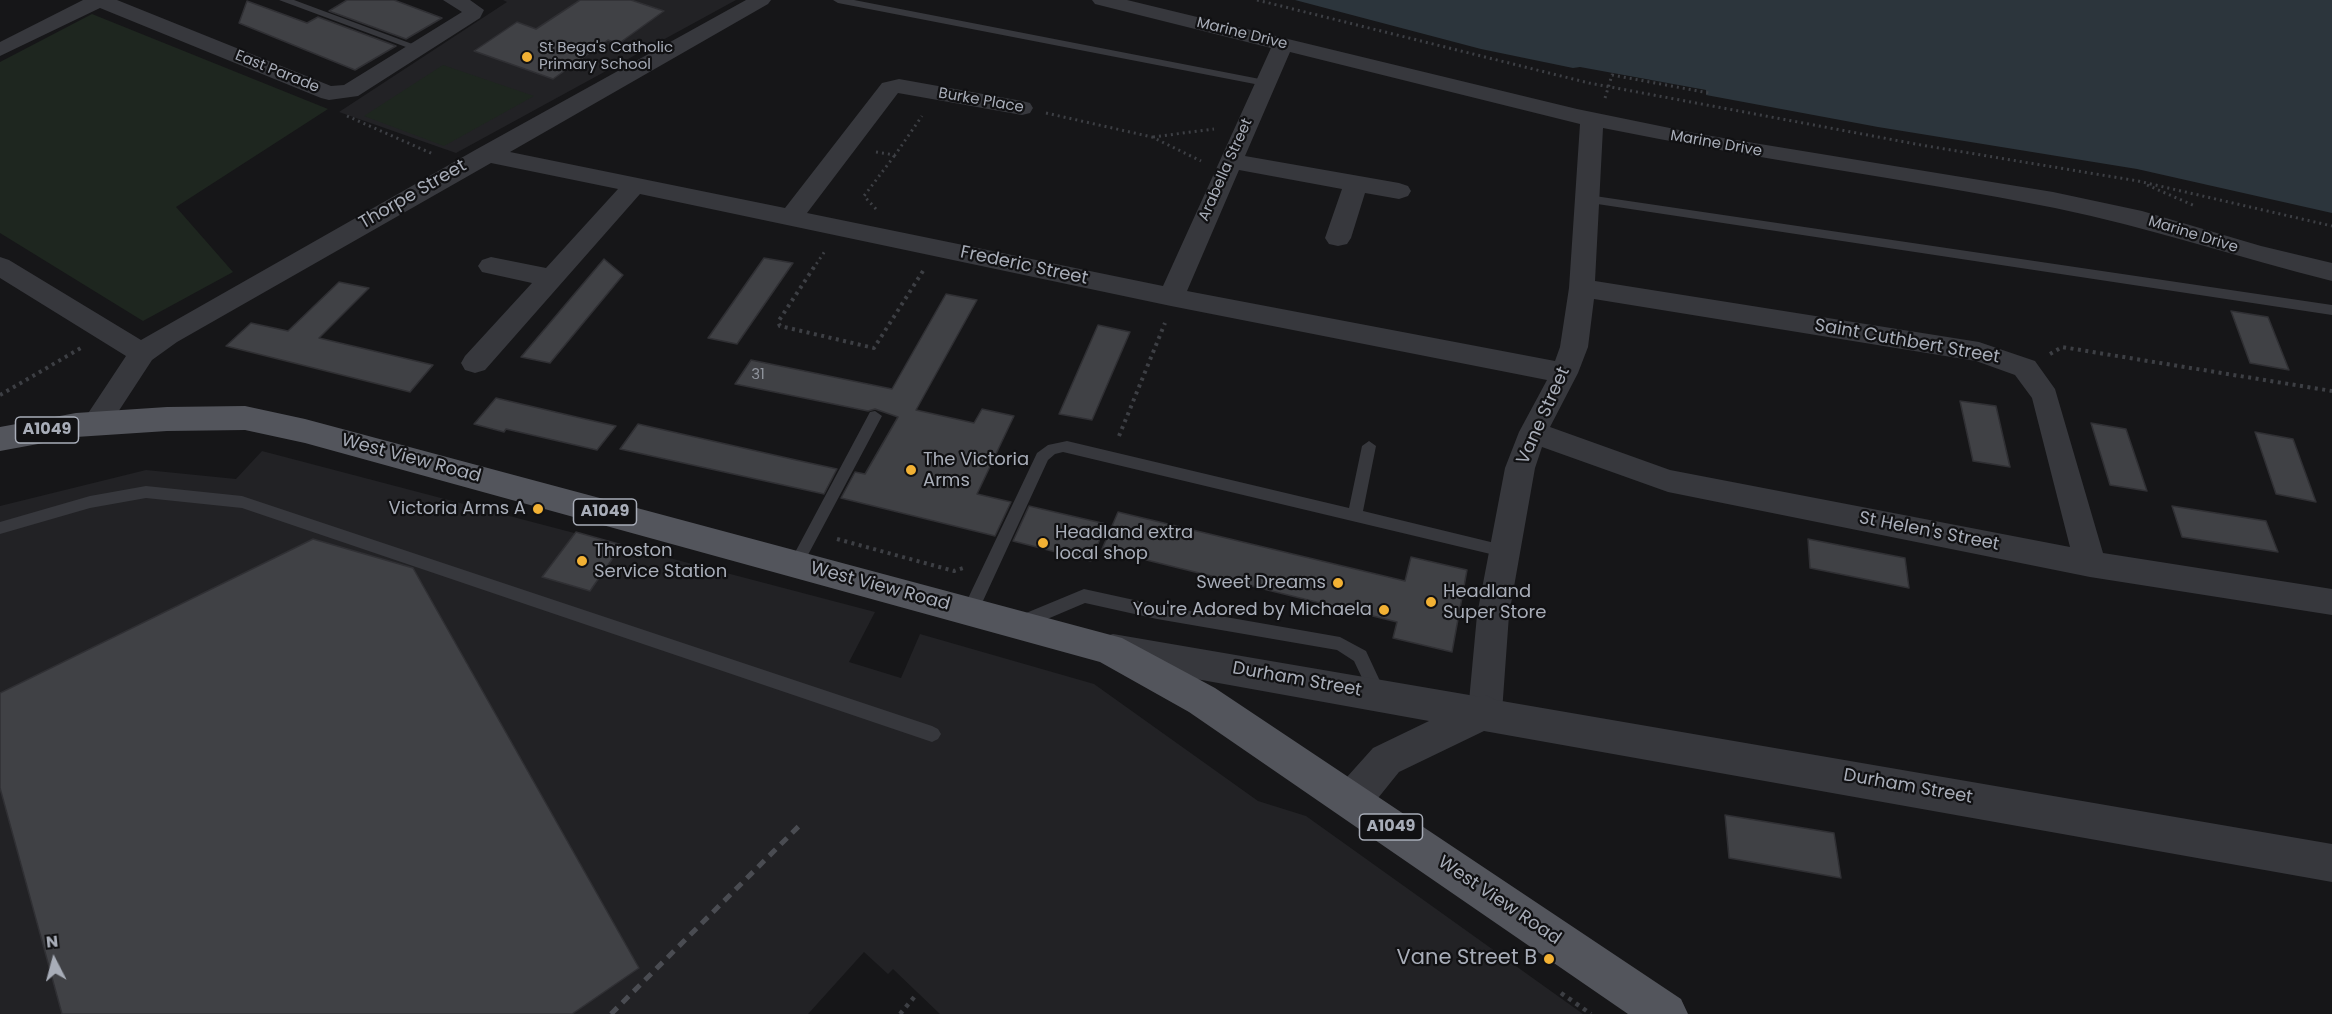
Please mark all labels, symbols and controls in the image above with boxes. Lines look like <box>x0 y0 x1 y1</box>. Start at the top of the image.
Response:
street label: Marine Drive <box>1195 14 1289 54</box>
place label: St Bega's Catholic Primary School <box>539 39 673 74</box>
street label: East Parade <box>232 47 322 97</box>
marker: St Bega's Catholic Primary School <box>520 50 534 64</box>
street label: Burke Place <box>937 85 1025 117</box>
street label: Arabella Street <box>1195 116 1257 224</box>
street label: Marine Drive <box>1669 127 1763 161</box>
street label: Thorpe Street <box>355 156 471 234</box>
street label: Marine Drive <box>2146 213 2240 257</box>
street label: Frederic Street <box>958 242 1090 290</box>
street label: Saint Cuthbert Street <box>1813 315 2001 369</box>
street label: Vane Street <box>1513 364 1575 468</box>
house number: 31 <box>751 366 765 384</box>
road number: A1049 <box>15 417 78 443</box>
street label: West View Road <box>339 430 483 488</box>
place label: The Victoria Arms <box>923 449 1029 492</box>
marker: The Victoria Arms <box>904 463 918 477</box>
place label: Victoria Arms A <box>389 498 526 520</box>
road number: A1049 <box>574 499 636 525</box>
marker: Victoria Arms A <box>531 502 545 516</box>
street label: St Helen's Street <box>1857 508 2001 556</box>
place label: Headland extra local shop <box>1055 522 1193 564</box>
marker: Headland extra local shop <box>1036 536 1050 550</box>
place label: Throston Service Station <box>594 540 727 582</box>
marker: Throston Service Station <box>575 554 589 568</box>
street label: West View Road <box>808 558 952 616</box>
place label: Sweet Dreams <box>1196 572 1326 594</box>
marker: Sweet Dreams <box>1331 576 1345 590</box>
place label: Headland Super Store <box>1443 581 1546 624</box>
marker: Headland Super Store <box>1424 595 1438 609</box>
place label: You're Adored by Michaela <box>1133 599 1372 621</box>
marker: You're Adored by Michaela <box>1377 603 1391 617</box>
street label: Durham Street <box>1231 658 1363 702</box>
street label: Durham Street <box>1842 765 1974 809</box>
road number: A1049 <box>1360 814 1422 840</box>
street label: West View Road <box>1433 852 1565 950</box>
north arrow <box>24 930 84 990</box>
text: N <box>45 930 59 954</box>
place label: Vane Street B <box>1397 946 1537 972</box>
marker: Vane Street B <box>1542 952 1556 966</box>

